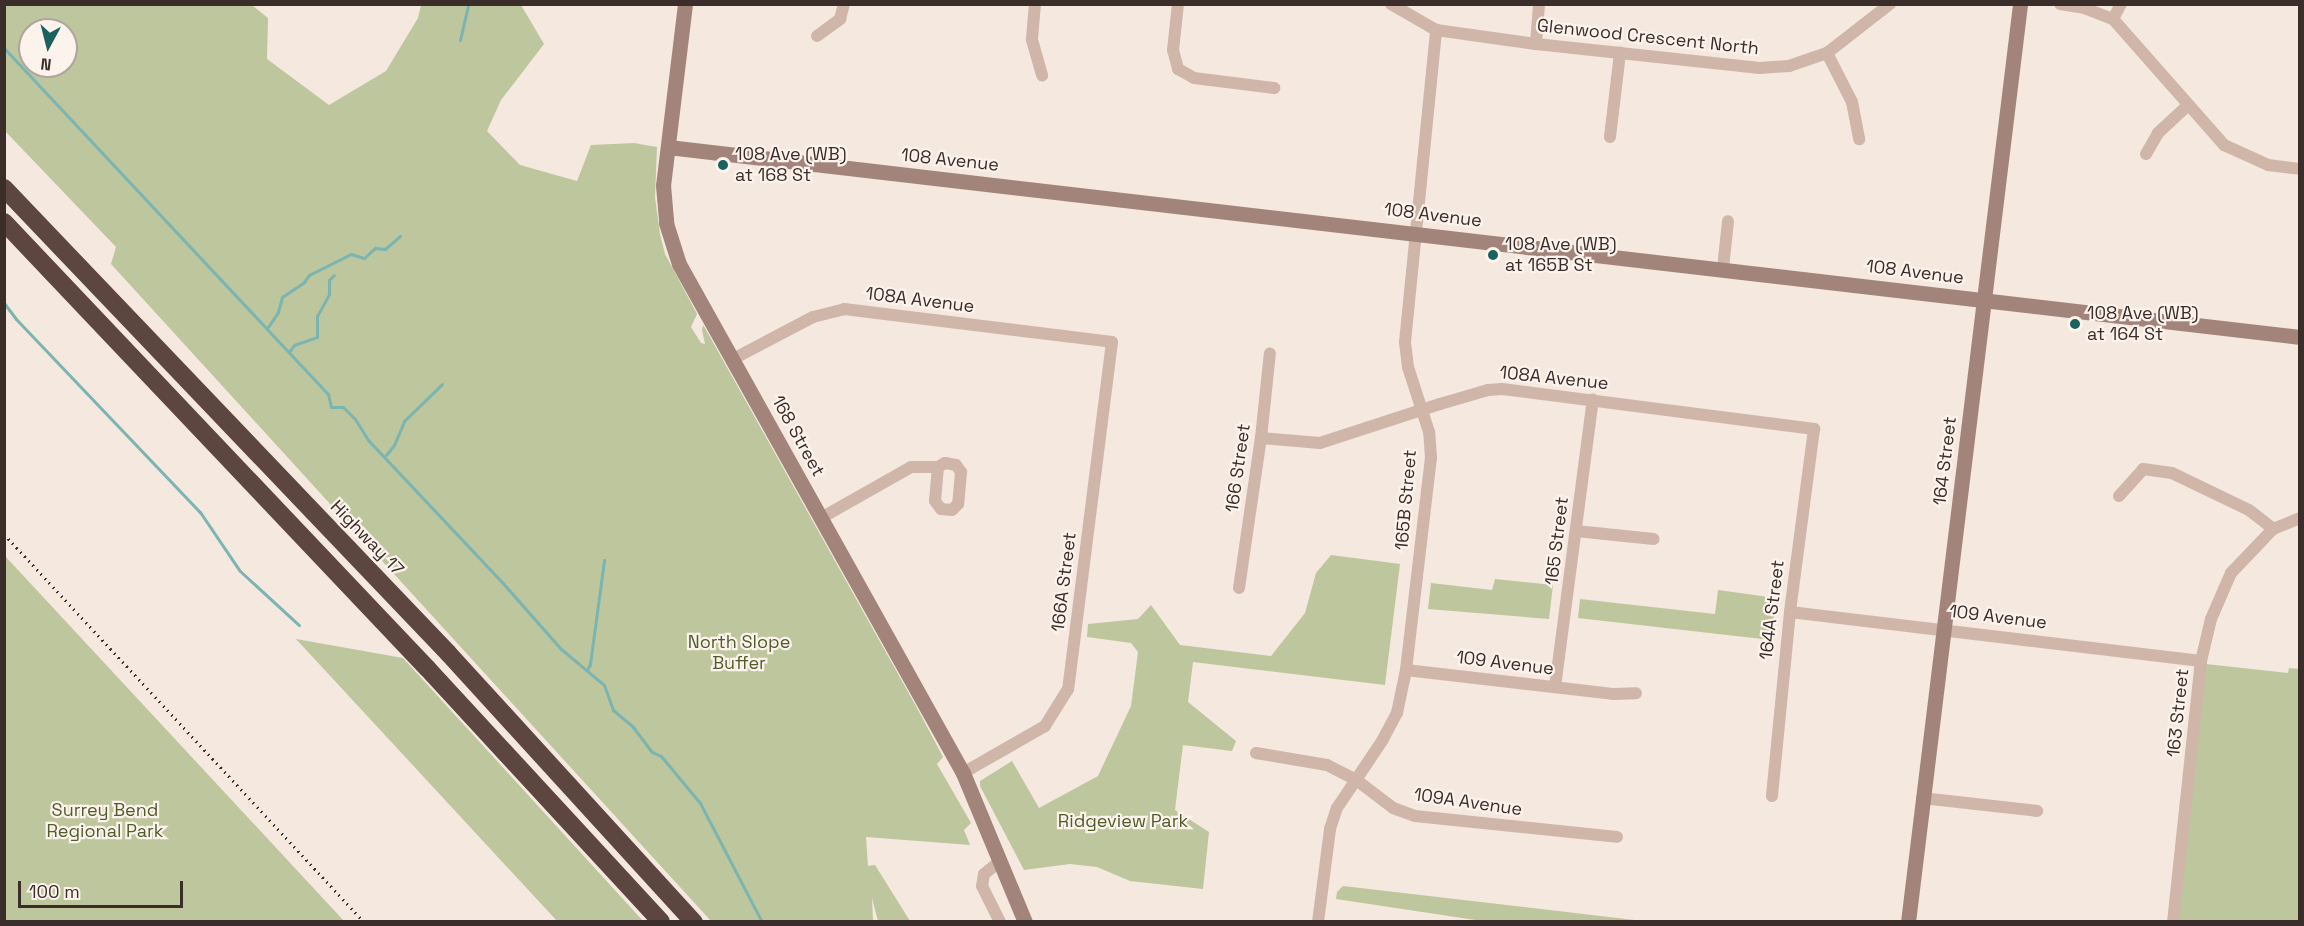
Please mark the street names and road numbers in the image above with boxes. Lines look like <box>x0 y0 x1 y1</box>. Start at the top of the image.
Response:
street label: Glenwood Crescent North <box>1536 15 1760 59</box>
street label: 108 Avenue <box>900 144 1000 176</box>
street label: 108 Avenue <box>1383 198 1483 232</box>
street label: 108 Avenue <box>1865 255 1965 289</box>
street label: 108A Avenue <box>864 283 976 317</box>
street label: 108A Avenue <box>1498 362 1610 394</box>
street label: 168 Street <box>767 392 829 480</box>
street label: 164 Street <box>1929 415 1961 507</box>
street label: 166 Street <box>1221 422 1255 514</box>
street label: 165B Street <box>1391 449 1421 551</box>
street label: Highway 17 <box>326 496 408 580</box>
street label: 165 Street <box>1541 496 1573 586</box>
street label: 166A Street <box>1047 531 1081 633</box>
street label: 164A Street <box>1755 559 1789 661</box>
street label: 109 Avenue <box>1948 600 2048 634</box>
street label: 109 Avenue <box>1455 646 1555 680</box>
street label: 163 Street <box>2163 668 2193 758</box>
street label: 109A Avenue <box>1412 784 1524 820</box>

